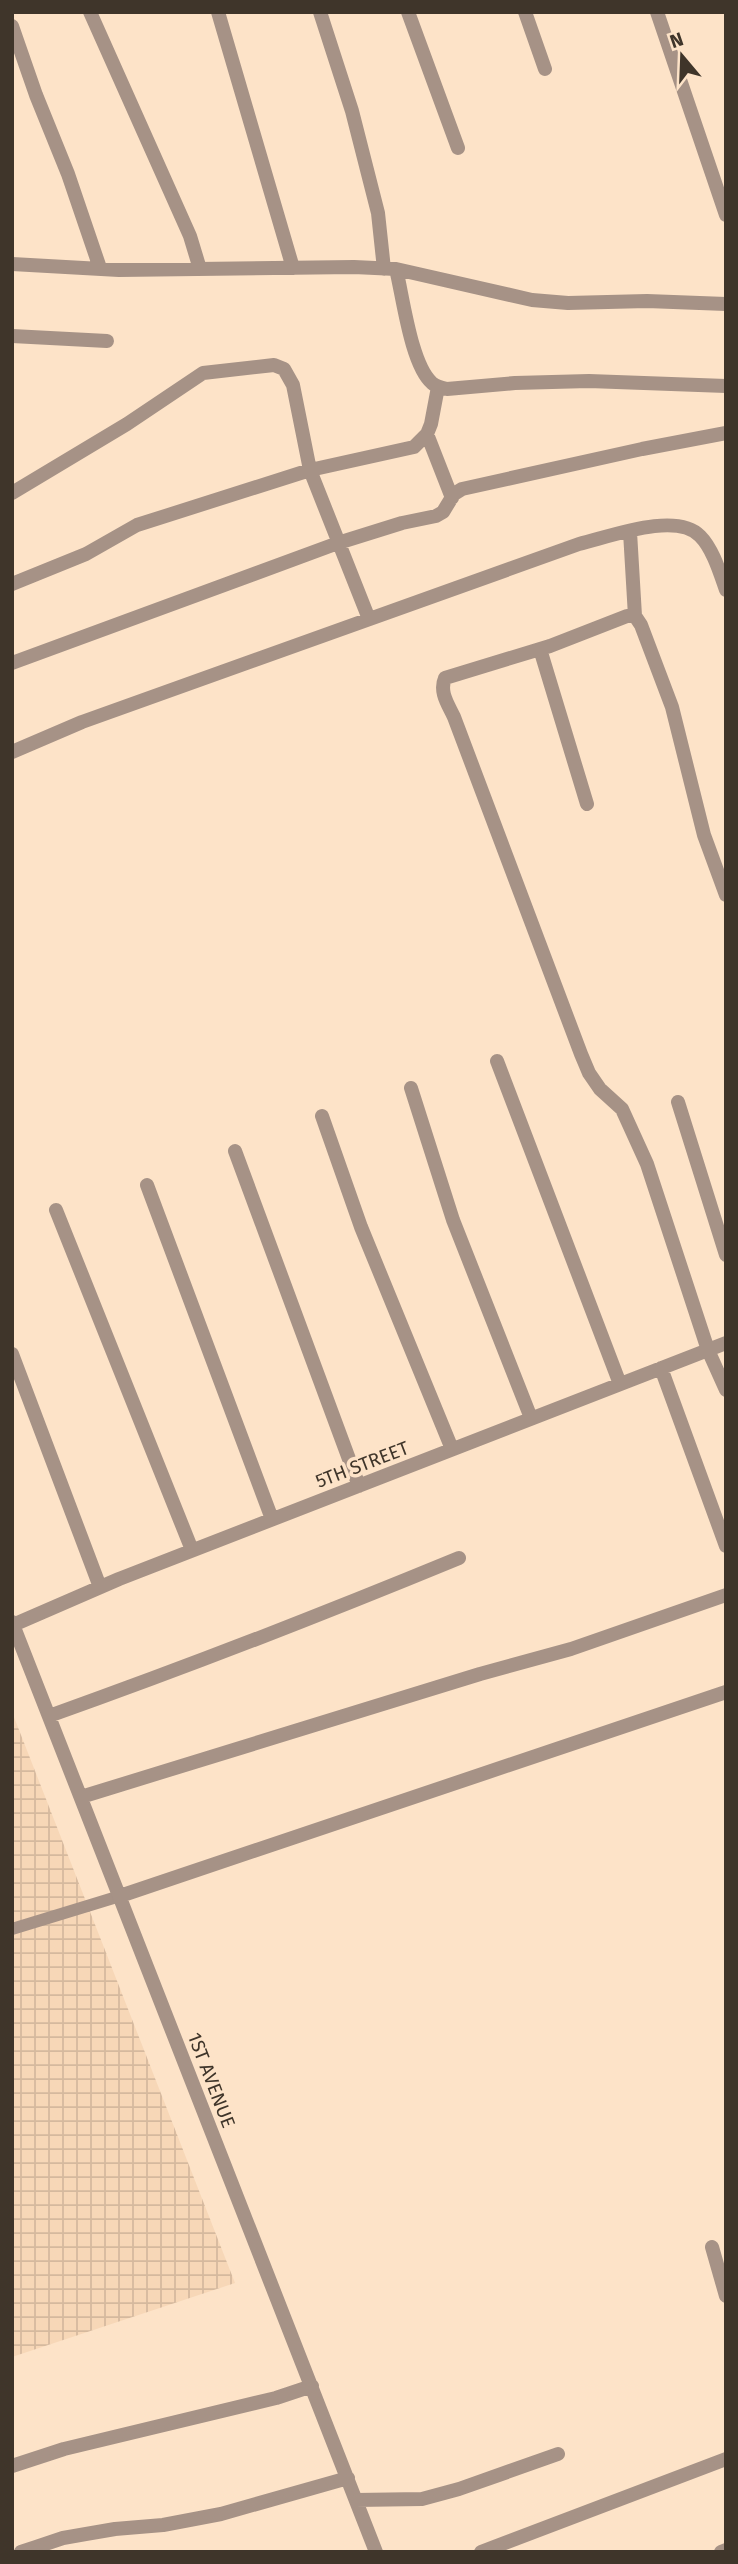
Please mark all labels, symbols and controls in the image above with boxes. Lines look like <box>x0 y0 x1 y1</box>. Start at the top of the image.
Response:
north arrow <box>647 21 717 91</box>
text: N <box>667 27 686 53</box>
street label: 5TH STREET <box>312 1436 412 1493</box>
street label: 1ST AVENUE <box>183 2029 240 2131</box>

